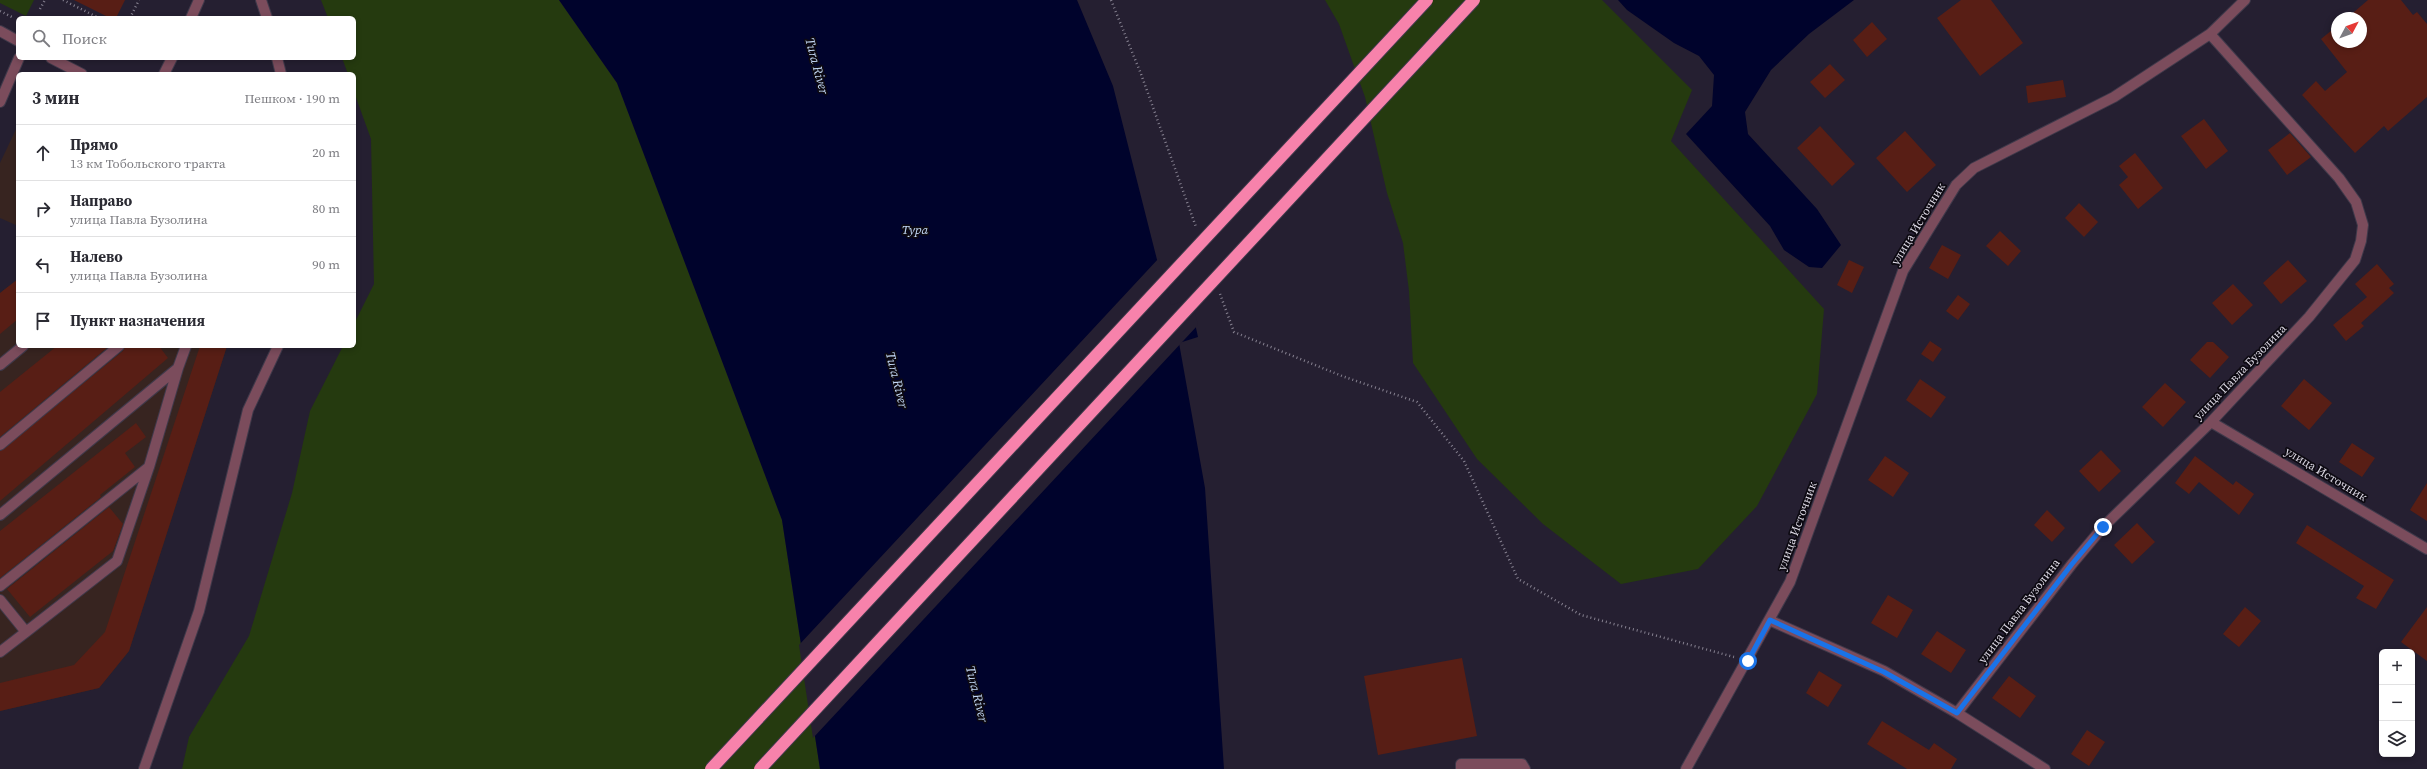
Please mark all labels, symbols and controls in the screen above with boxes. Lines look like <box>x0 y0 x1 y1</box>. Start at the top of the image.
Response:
north arrow <box>2331 12 2367 48</box>
search box <box>16 16 356 60</box>
icon: search <box>30 27 52 49</box>
text: Поиск <box>62 28 107 49</box>
water label: Tura River <box>801 36 833 97</box>
text: 3 мин <box>32 86 80 110</box>
text: Пешком · 190 m <box>245 90 340 107</box>
text: Прямо <box>70 134 118 155</box>
icon: ahead <box>32 142 54 164</box>
text: 20 m <box>312 144 340 161</box>
text: 13 км Тобольского тракта <box>70 155 226 172</box>
street label: улица Источник <box>1887 180 1949 268</box>
text: Направо <box>70 190 132 211</box>
icon: right <box>32 198 54 220</box>
text: 80 m <box>312 200 340 217</box>
text: улица Павла Бузолина <box>70 211 208 228</box>
water label: Тура <box>902 221 929 238</box>
text: Налево <box>70 246 123 267</box>
icon: left <box>32 254 54 276</box>
text: 90 m <box>312 256 340 273</box>
text: улица Павла Бузолина <box>70 267 208 284</box>
icon: arrive <box>32 310 54 332</box>
text: Пункт назначения <box>70 310 205 331</box>
street label: улица Павла Бузолина <box>2190 320 2290 423</box>
water label: Tura River <box>882 350 912 411</box>
street label: улица Источник <box>2282 443 2370 505</box>
street label: улица Источник <box>1774 479 1821 573</box>
route end <box>2094 518 2112 536</box>
street label: улица Павла Бузолина <box>1974 555 2064 667</box>
map controls <box>2379 649 2415 757</box>
button: + <box>2379 649 2415 685</box>
route start <box>1739 652 1757 670</box>
water label: Tura River <box>962 664 992 725</box>
button: − <box>2379 685 2415 721</box>
button: layers <box>2379 721 2415 757</box>

